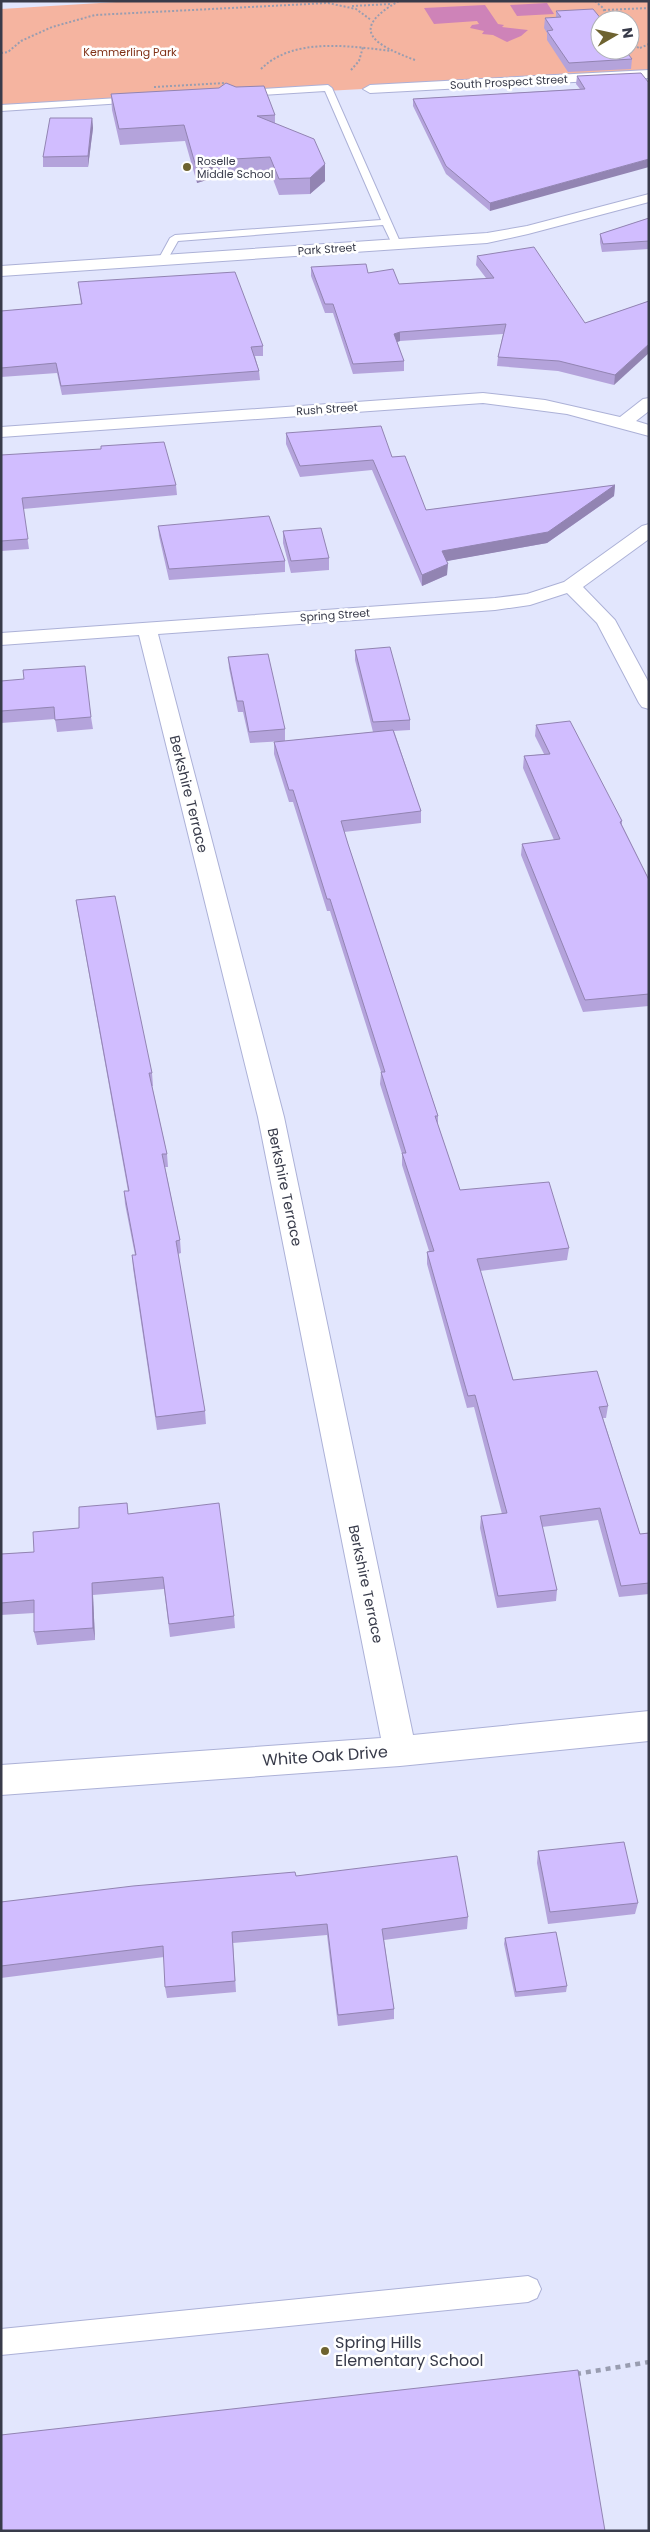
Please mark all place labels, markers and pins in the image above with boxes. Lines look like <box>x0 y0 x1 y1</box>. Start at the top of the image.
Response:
place label: Roselle Middle School <box>197 153 273 182</box>
marker: Roselle Middle School <box>181 161 193 173</box>
place label: Spring Hills Elementary School <box>335 2331 483 2372</box>
marker: Spring Hills Elementary School <box>319 2345 331 2357</box>

